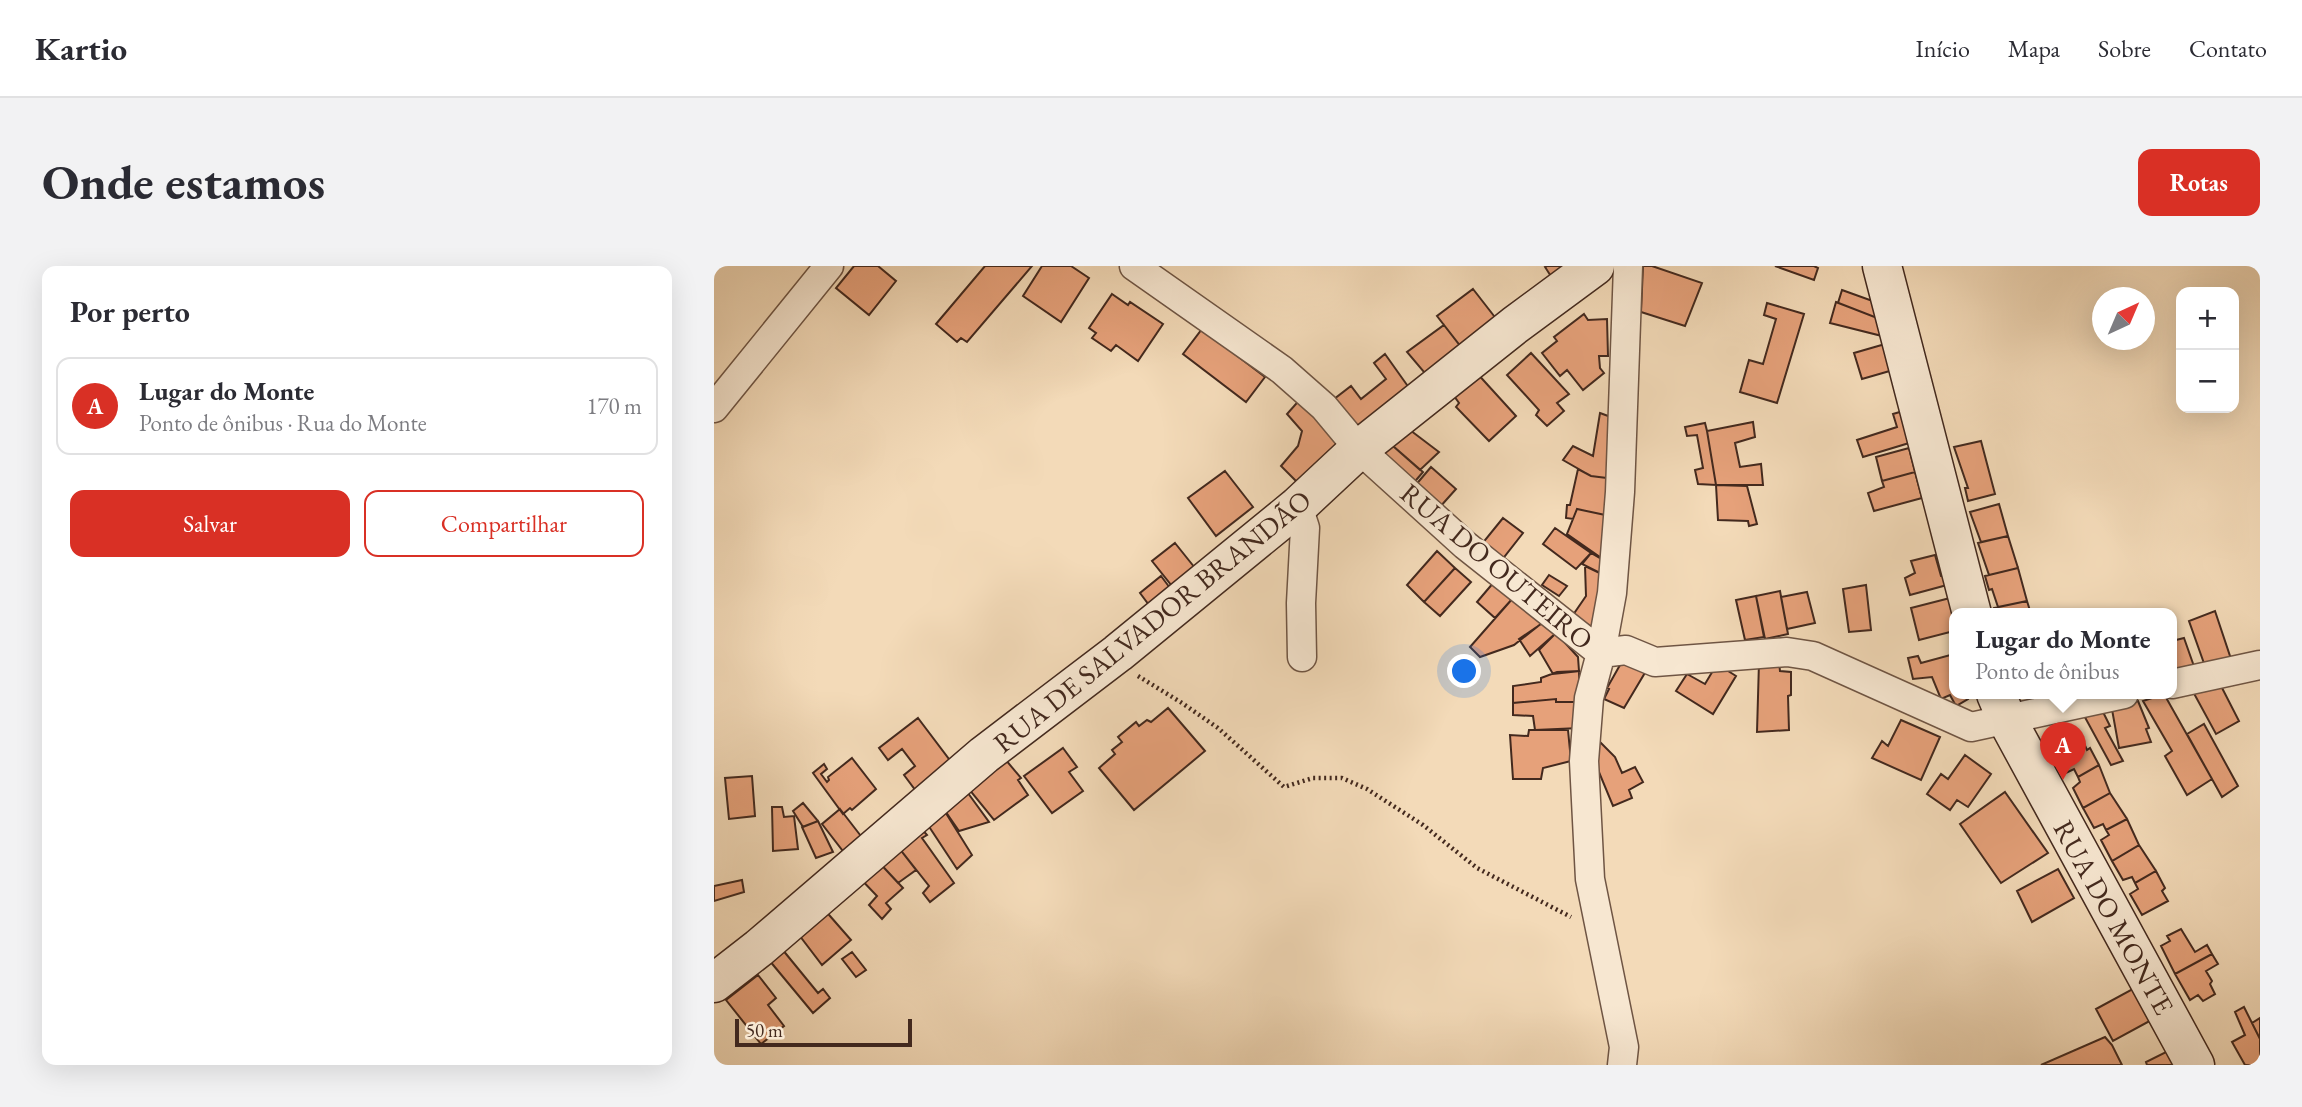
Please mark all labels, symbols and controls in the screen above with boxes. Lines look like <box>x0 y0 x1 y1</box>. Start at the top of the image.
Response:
text: Kartio <box>35 27 127 70</box>
text: Início <box>1916 33 1970 64</box>
text: Mapa <box>2008 33 2060 64</box>
text: Sobre <box>2098 33 2151 64</box>
text: Contato <box>2189 33 2267 64</box>
button: Rotas <box>2138 149 2260 216</box>
text: Onde estamos <box>42 150 325 214</box>
north arrow <box>2092 287 2155 350</box>
map controls <box>2176 287 2239 413</box>
button: + <box>2176 287 2239 350</box>
text: Por perto <box>70 292 190 331</box>
button: − <box>2176 350 2239 413</box>
text: Lugar do Monte <box>139 374 314 408</box>
text: A <box>87 391 103 421</box>
text: 170 m <box>586 391 642 421</box>
text: Ponto de ônibus · Rua do Monte <box>139 408 427 438</box>
street label: RUA DO OUTEIRO <box>1393 475 1601 657</box>
street label: RUA DE SALVADOR BRANDÃO <box>986 482 1318 760</box>
button: Salvar <box>70 490 350 557</box>
button: Compartilhar <box>364 490 644 557</box>
popup <box>1949 608 2177 699</box>
text: Lugar do Monte <box>1975 622 2151 656</box>
your location <box>1447 654 1481 688</box>
text: Ponto de ônibus <box>1975 656 2119 686</box>
pin: A <box>2040 722 2086 780</box>
street label: RUA DO MONTE <box>2046 813 2182 1021</box>
scale bar <box>735 1016 912 1048</box>
text: 50 m <box>746 1018 783 1043</box>

